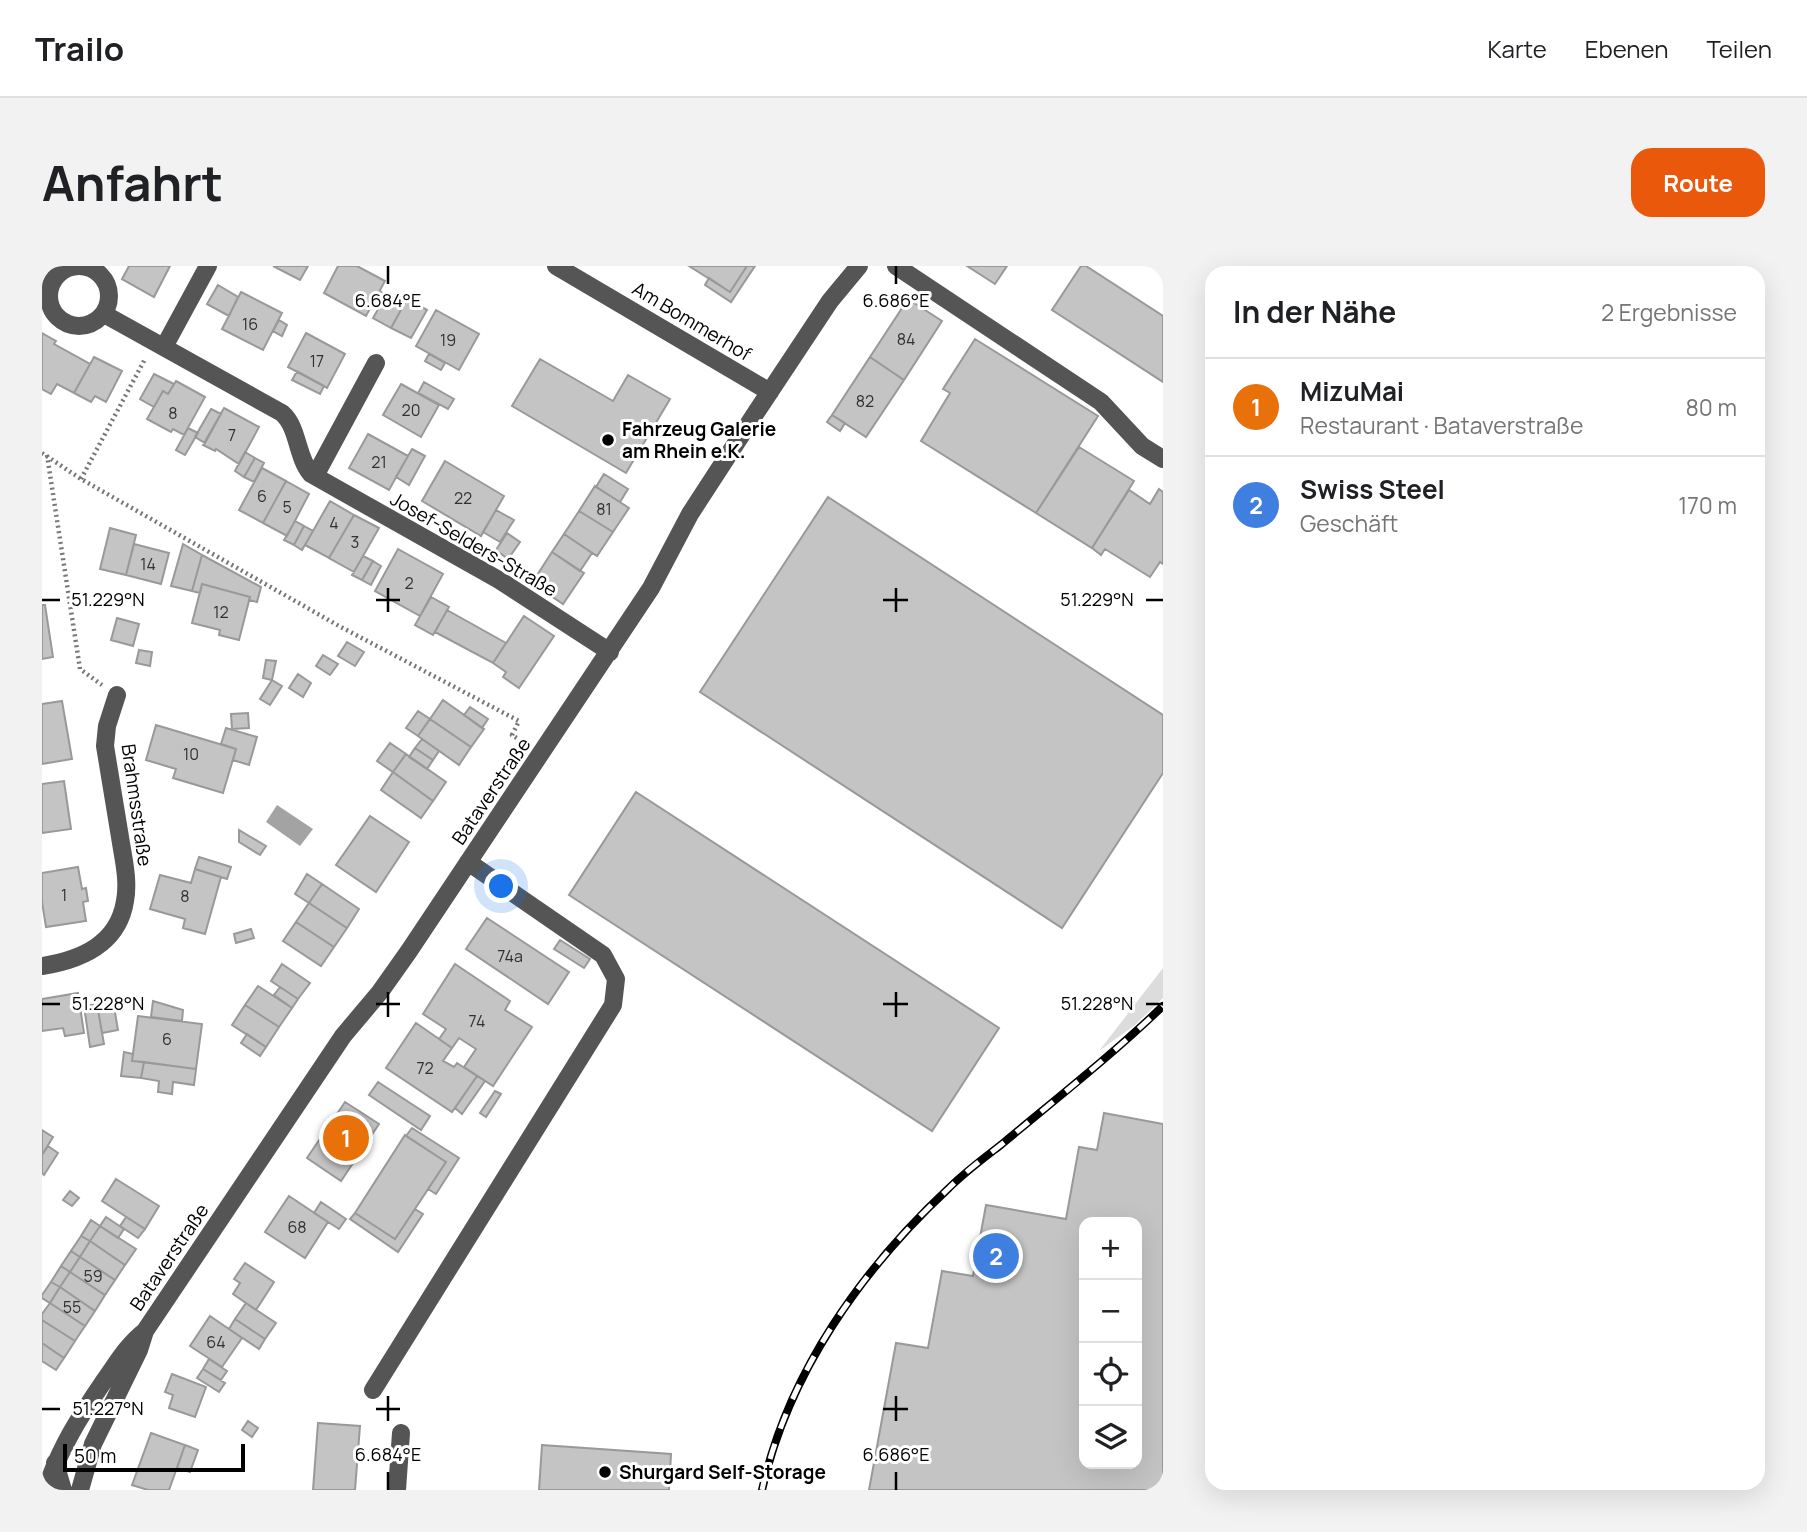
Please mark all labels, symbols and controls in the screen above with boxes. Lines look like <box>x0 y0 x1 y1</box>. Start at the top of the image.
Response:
text: Trailo <box>35 26 124 71</box>
text: Karte <box>1487 32 1547 65</box>
text: Ebenen <box>1585 32 1668 65</box>
text: Teilen <box>1706 32 1772 65</box>
button: Route <box>1631 148 1765 217</box>
text: Anfahrt <box>42 149 223 216</box>
street label: Am Bommerhof <box>628 275 756 367</box>
text: 6.684°E <box>355 288 421 312</box>
text: 6.686°E <box>863 288 929 312</box>
text: In der Nähe <box>1233 291 1396 332</box>
text: 2 Ergebnisse <box>1601 296 1737 328</box>
house number: 16 <box>242 313 258 335</box>
house number: 84 <box>897 328 915 350</box>
house number: 19 <box>440 329 456 351</box>
house number: 17 <box>310 350 324 372</box>
text: MizuMai <box>1300 373 1404 409</box>
house number: 82 <box>856 390 874 412</box>
text: 1 <box>1251 391 1261 423</box>
text: 80 m <box>1686 391 1737 423</box>
house number: 20 <box>402 399 420 421</box>
house number: 8 <box>168 402 178 424</box>
text: Restaurant · Bataverstraße <box>1300 409 1584 441</box>
place label: Fahrzeug Galerie am Rhein e.K. <box>622 416 776 464</box>
house number: 7 <box>228 424 236 446</box>
marker: Fahrzeug Galerie am Rhein e.K. <box>600 432 616 448</box>
house number: 21 <box>371 451 387 473</box>
text: Swiss Steel <box>1300 471 1445 507</box>
house number: 6 <box>257 485 267 507</box>
street label: Josef-Selders-Straße <box>386 486 562 602</box>
house number: 22 <box>454 487 472 509</box>
text: 2 <box>1249 489 1263 521</box>
text: 170 m <box>1678 489 1737 521</box>
house number: 5 <box>282 496 292 518</box>
house number: 81 <box>596 498 612 520</box>
text: Geschäft <box>1300 507 1398 539</box>
house number: 4 <box>329 512 339 534</box>
house number: 3 <box>351 531 359 553</box>
house number: 14 <box>140 553 156 575</box>
house number: 2 <box>404 572 414 594</box>
text: 51.229°N <box>71 587 145 611</box>
text: 51.229°N <box>1060 587 1134 611</box>
house number: 12 <box>213 601 229 623</box>
street label: Bataverstraße <box>446 732 536 850</box>
street label: Brahmsstraße <box>116 742 158 868</box>
house number: 10 <box>183 743 199 765</box>
your location <box>484 869 518 903</box>
house number: 1 <box>61 884 67 906</box>
house number: 8 <box>180 885 190 907</box>
house number: 74a <box>497 945 523 967</box>
text: 51.228°N <box>72 991 144 1015</box>
text: 51.228°N <box>1061 991 1133 1015</box>
house number: 74 <box>469 1010 485 1032</box>
house number: 6 <box>162 1028 172 1050</box>
house number: 72 <box>416 1057 434 1079</box>
pin: 1 <box>323 1112 369 1164</box>
street label: Bataverstraße <box>124 1198 214 1316</box>
house number: 68 <box>287 1216 307 1238</box>
map controls <box>1079 1217 1142 1469</box>
button: + <box>1079 1217 1142 1280</box>
pin: 2 <box>973 1230 1019 1282</box>
house number: 59 <box>83 1265 103 1287</box>
button: − <box>1079 1280 1142 1343</box>
house number: 55 <box>63 1296 81 1318</box>
house number: 64 <box>206 1331 226 1353</box>
button: locate <box>1079 1343 1142 1406</box>
text: 51.227°N <box>72 1396 144 1420</box>
button: layers <box>1079 1406 1142 1469</box>
scale bar <box>63 1441 245 1473</box>
text: 6.684°E <box>355 1442 421 1466</box>
text: 6.686°E <box>863 1442 929 1466</box>
text: 50 m <box>74 1443 116 1469</box>
place label: Shurgard Self-Storage <box>619 1459 826 1485</box>
marker: Shurgard Self-Storage <box>597 1464 613 1480</box>

